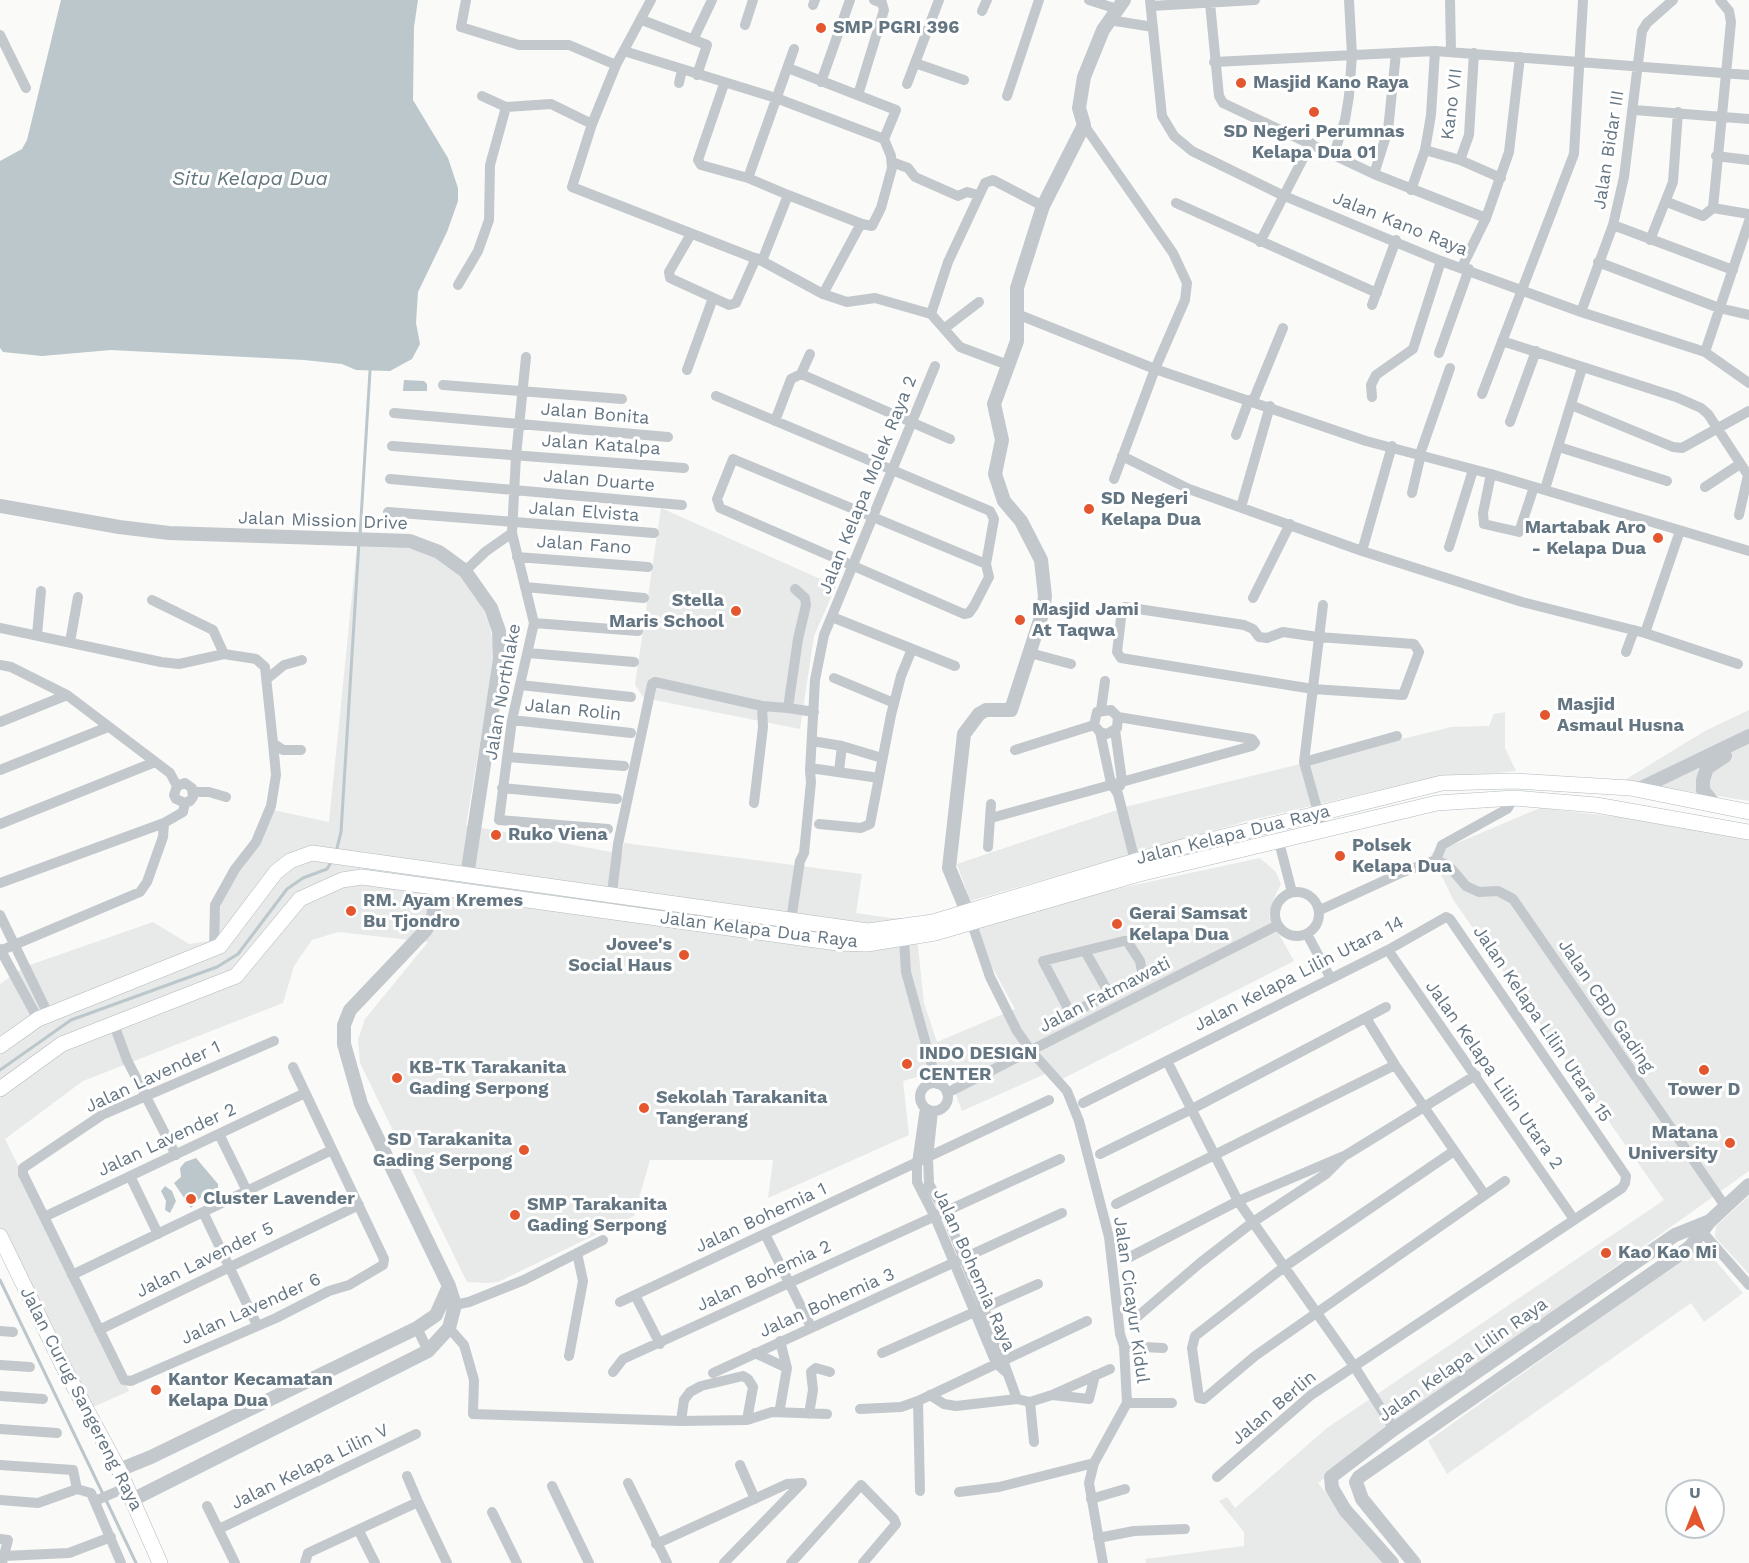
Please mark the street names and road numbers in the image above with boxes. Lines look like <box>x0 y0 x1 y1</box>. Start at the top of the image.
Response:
street label: Kano VII <box>1437 67 1467 141</box>
street label: Jalan Bidar III <box>1589 89 1629 211</box>
street label: Jalan Kano Raya <box>1329 187 1471 261</box>
street label: Jalan Kelapa Molek Raya 2 <box>814 373 922 597</box>
street label: Jalan Bonita <box>540 398 650 430</box>
street label: Jalan Katalpa <box>541 430 661 460</box>
street label: Jalan Duarte <box>542 465 656 497</box>
street label: Jalan Elvista <box>528 497 640 527</box>
street label: Jalan Mission Drive <box>238 507 408 535</box>
street label: Jalan Fano <box>536 531 632 559</box>
street label: Jalan Northlake <box>480 622 526 762</box>
street label: Jalan Rolin <box>524 694 622 726</box>
street label: Jalan Kelapa Dua Raya <box>1134 800 1332 870</box>
street label: Jalan Kelapa Dua Raya <box>659 907 859 953</box>
street label: Jalan Kelapa Lilin Utara 14 <box>1190 912 1408 1036</box>
street label: Jalan Kelapa Lilin Utara 15 <box>1468 922 1616 1126</box>
street label: Jalan CBD Gading <box>1553 935 1659 1077</box>
street label: Jalan Fatmawati <box>1036 953 1174 1037</box>
street label: Jalan Kelapa Lilin Utara 2 <box>1421 977 1567 1173</box>
street label: Jalan Lavender 1 <box>82 1036 224 1118</box>
street label: Jalan Lavender 2 <box>94 1098 240 1182</box>
street label: Jalan Bohemia 1 <box>692 1178 830 1258</box>
street label: Jalan Bohemia Raya <box>928 1185 1020 1355</box>
street label: Jalan Cicayur Kidul <box>1109 1215 1153 1385</box>
street label: Jalan Lavender 5 <box>133 1217 277 1303</box>
street label: Jalan Bohemia 2 <box>693 1235 835 1317</box>
street label: Jalan Bohemia 3 <box>756 1263 898 1343</box>
street label: Jalan Lavender 6 <box>178 1268 324 1350</box>
street label: Jalan Curug Sangereng Raya <box>15 1283 147 1515</box>
street label: Jalan Kelapa Lilin Raya <box>1374 1293 1552 1427</box>
street label: Jalan Berlin <box>1227 1366 1321 1450</box>
street label: Jalan Kelapa Lilin V <box>228 1419 392 1515</box>

